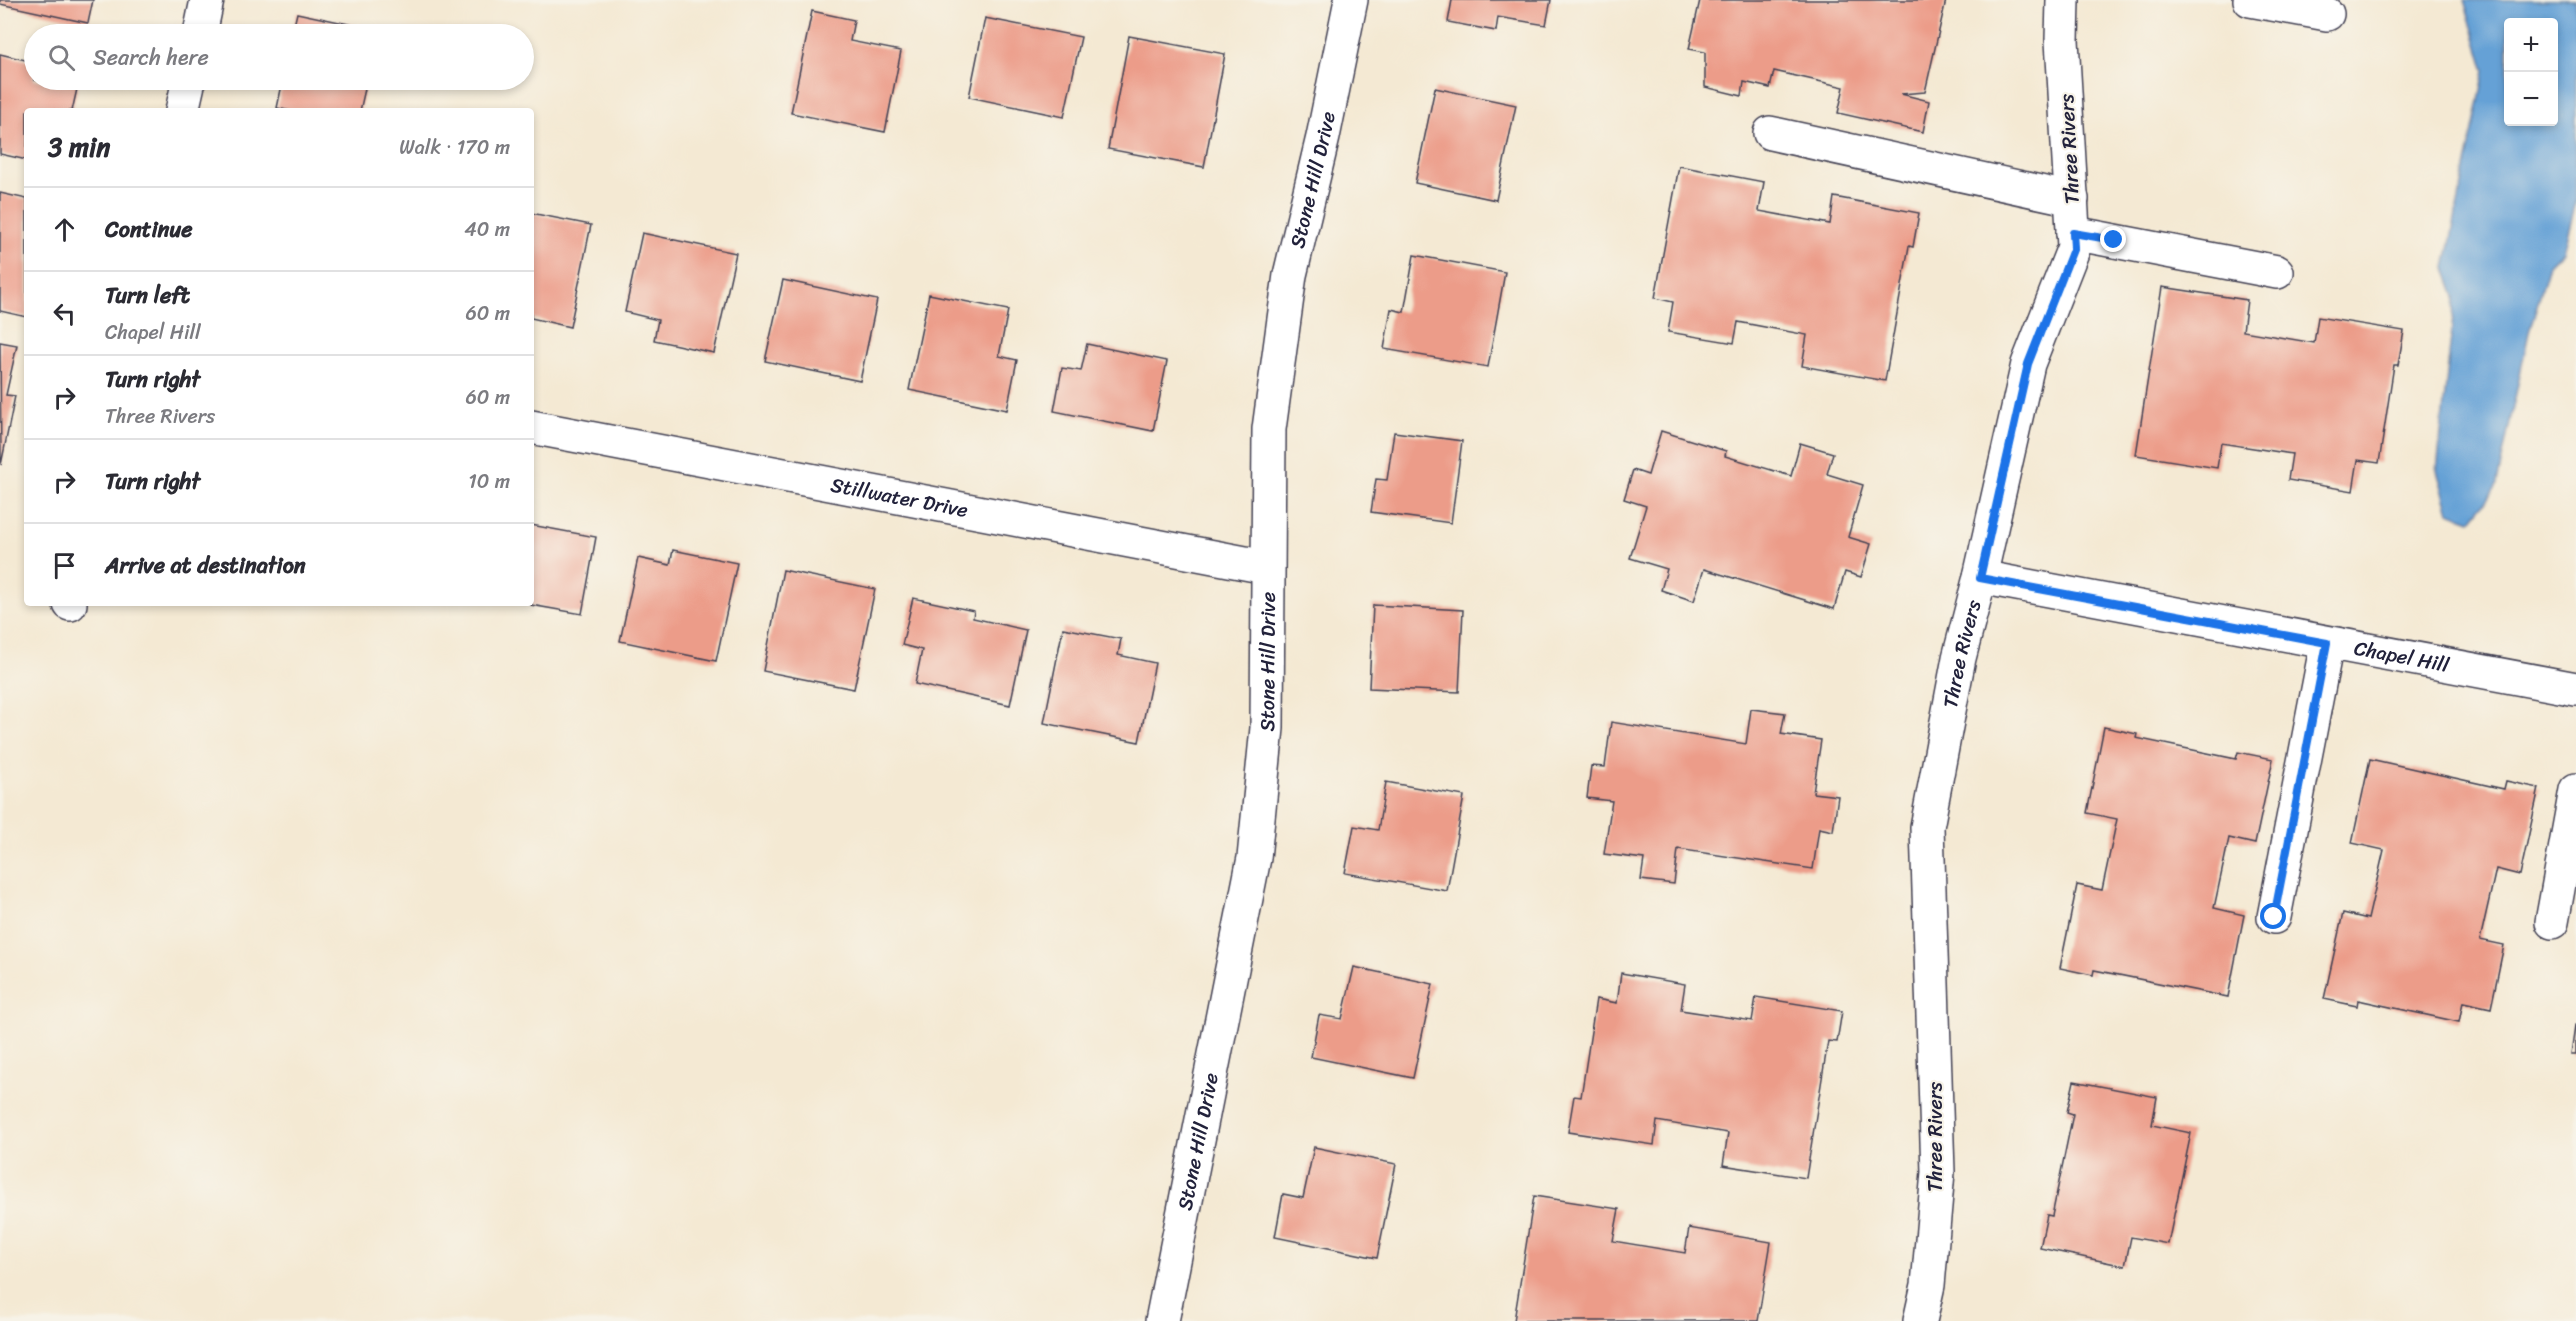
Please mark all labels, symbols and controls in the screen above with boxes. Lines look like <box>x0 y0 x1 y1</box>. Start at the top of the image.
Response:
map controls <box>2504 18 2558 126</box>
button: + <box>2504 18 2558 72</box>
search box <box>24 24 534 90</box>
text: Search here <box>93 38 209 77</box>
icon: search <box>45 41 78 74</box>
button: − <box>2504 72 2558 126</box>
street label: Three Rivers <box>2049 92 2090 205</box>
street label: Stone Hill Drive <box>1280 108 1346 252</box>
text: 3 min <box>48 124 110 170</box>
text: Walk · 170 m <box>399 130 510 165</box>
text: Continue <box>105 210 193 249</box>
text: 40 m <box>464 212 510 247</box>
icon: ahead <box>48 213 81 246</box>
route end <box>2100 226 2126 252</box>
text: Turn left <box>105 276 190 315</box>
text: 60 m <box>465 296 510 331</box>
icon: left <box>48 297 81 330</box>
text: Chapel Hill <box>105 315 201 350</box>
text: Turn right <box>105 360 200 399</box>
text: 60 m <box>465 380 510 415</box>
icon: right <box>48 381 81 414</box>
text: Three Rivers <box>105 399 215 434</box>
text: Turn right <box>105 462 200 501</box>
text: 10 m <box>468 464 510 499</box>
icon: right <box>48 465 81 498</box>
street label: Stillwater Drive <box>828 467 971 528</box>
text: Arrive at destination <box>105 546 306 585</box>
icon: arrive <box>48 549 81 582</box>
street label: Stone Hill Drive <box>1250 592 1286 732</box>
street label: Three Rivers <box>1933 595 1992 711</box>
street label: Chapel Hill <box>2351 631 2453 683</box>
route start <box>2260 903 2286 929</box>
street label: Stone Hill Drive <box>1167 1070 1229 1213</box>
street label: Three Rivers <box>1918 1081 1953 1192</box>

